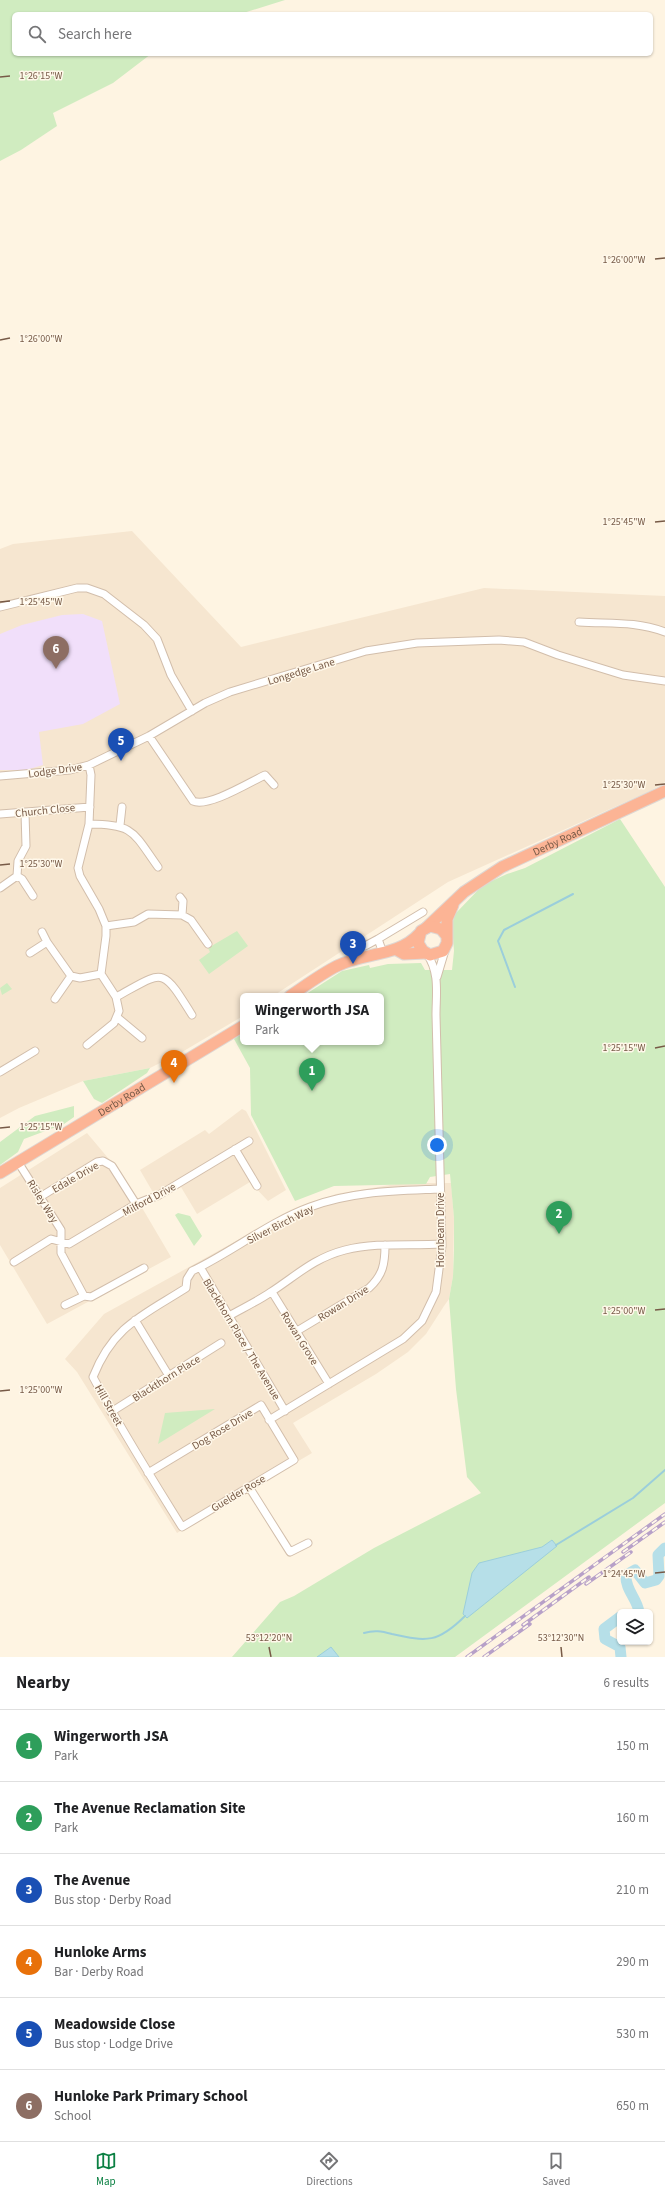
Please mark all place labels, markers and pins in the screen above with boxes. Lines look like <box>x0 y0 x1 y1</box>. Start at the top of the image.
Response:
pin: 6 <box>43 636 69 669</box>
pin: 5 <box>108 728 134 761</box>
pin: 3 <box>340 931 366 964</box>
pin: 4 <box>161 1050 187 1083</box>
pin: 1 <box>299 1058 325 1091</box>
pin: 2 <box>546 1201 572 1234</box>

